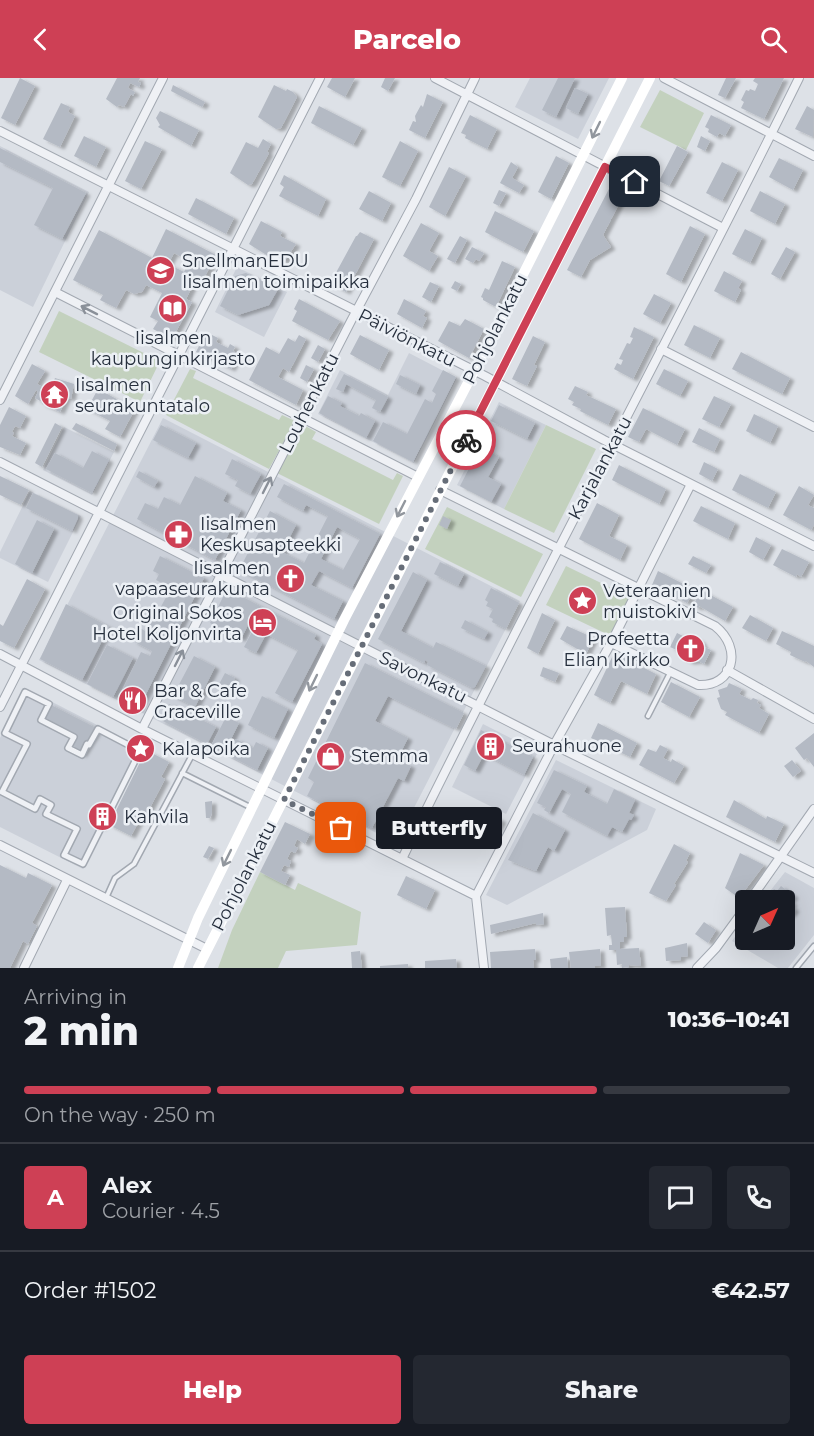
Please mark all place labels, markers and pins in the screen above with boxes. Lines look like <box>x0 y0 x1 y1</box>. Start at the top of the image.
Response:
pin <box>609 156 660 207</box>
place label: SnellmanEDU Iisalmen toimipaikka <box>182 250 370 293</box>
school or university icon: SnellmanEDU Iisalmen toimipaikka <box>145 255 177 287</box>
library icon: Iisalmen kaupunginkirjasto <box>157 293 189 325</box>
place label: Iisalmen kaupunginkirjasto <box>91 327 255 370</box>
place label: Iisalmen seurakuntatalo <box>75 374 210 417</box>
temple icon: Iisalmen seurakuntatalo <box>38 379 70 411</box>
place label: Iisalmen Keskusapteekki <box>200 513 341 556</box>
pharmacy icon: Iisalmen Keskusapteekki <box>163 518 195 550</box>
place label: Iisalmen vapaaseurakunta <box>115 557 270 600</box>
church icon: Iisalmen vapaaseurakunta <box>275 562 307 594</box>
place label: Veteraanien muistokivi <box>603 580 711 623</box>
place icon: Veteraanien muistokivi <box>566 585 598 617</box>
place label: Original Sokos Hotel Koljonvirta <box>92 602 242 645</box>
hotel icon: Original Sokos Hotel Koljonvirta <box>247 607 279 639</box>
place label: Profeetta Elian Kirkko <box>564 628 670 671</box>
church icon: Profeetta Elian Kirkko <box>675 633 707 665</box>
place label: Bar & Cafe Graceville <box>154 680 247 723</box>
restaurant icon: Bar & Cafe Graceville <box>117 685 149 717</box>
building icon: Seurahuone <box>475 730 507 762</box>
place icon: Kalapoika <box>125 733 157 765</box>
place label: Seurahuone <box>512 735 622 757</box>
place label: Kalapoika <box>162 738 250 760</box>
shop icon: Stemma <box>314 740 346 772</box>
place label: Stemma <box>351 745 429 767</box>
building icon: Kahvila <box>87 801 119 833</box>
pin <box>315 802 366 853</box>
place label: Kahvila <box>124 806 189 828</box>
callout: Butterfly <box>377 807 503 849</box>

